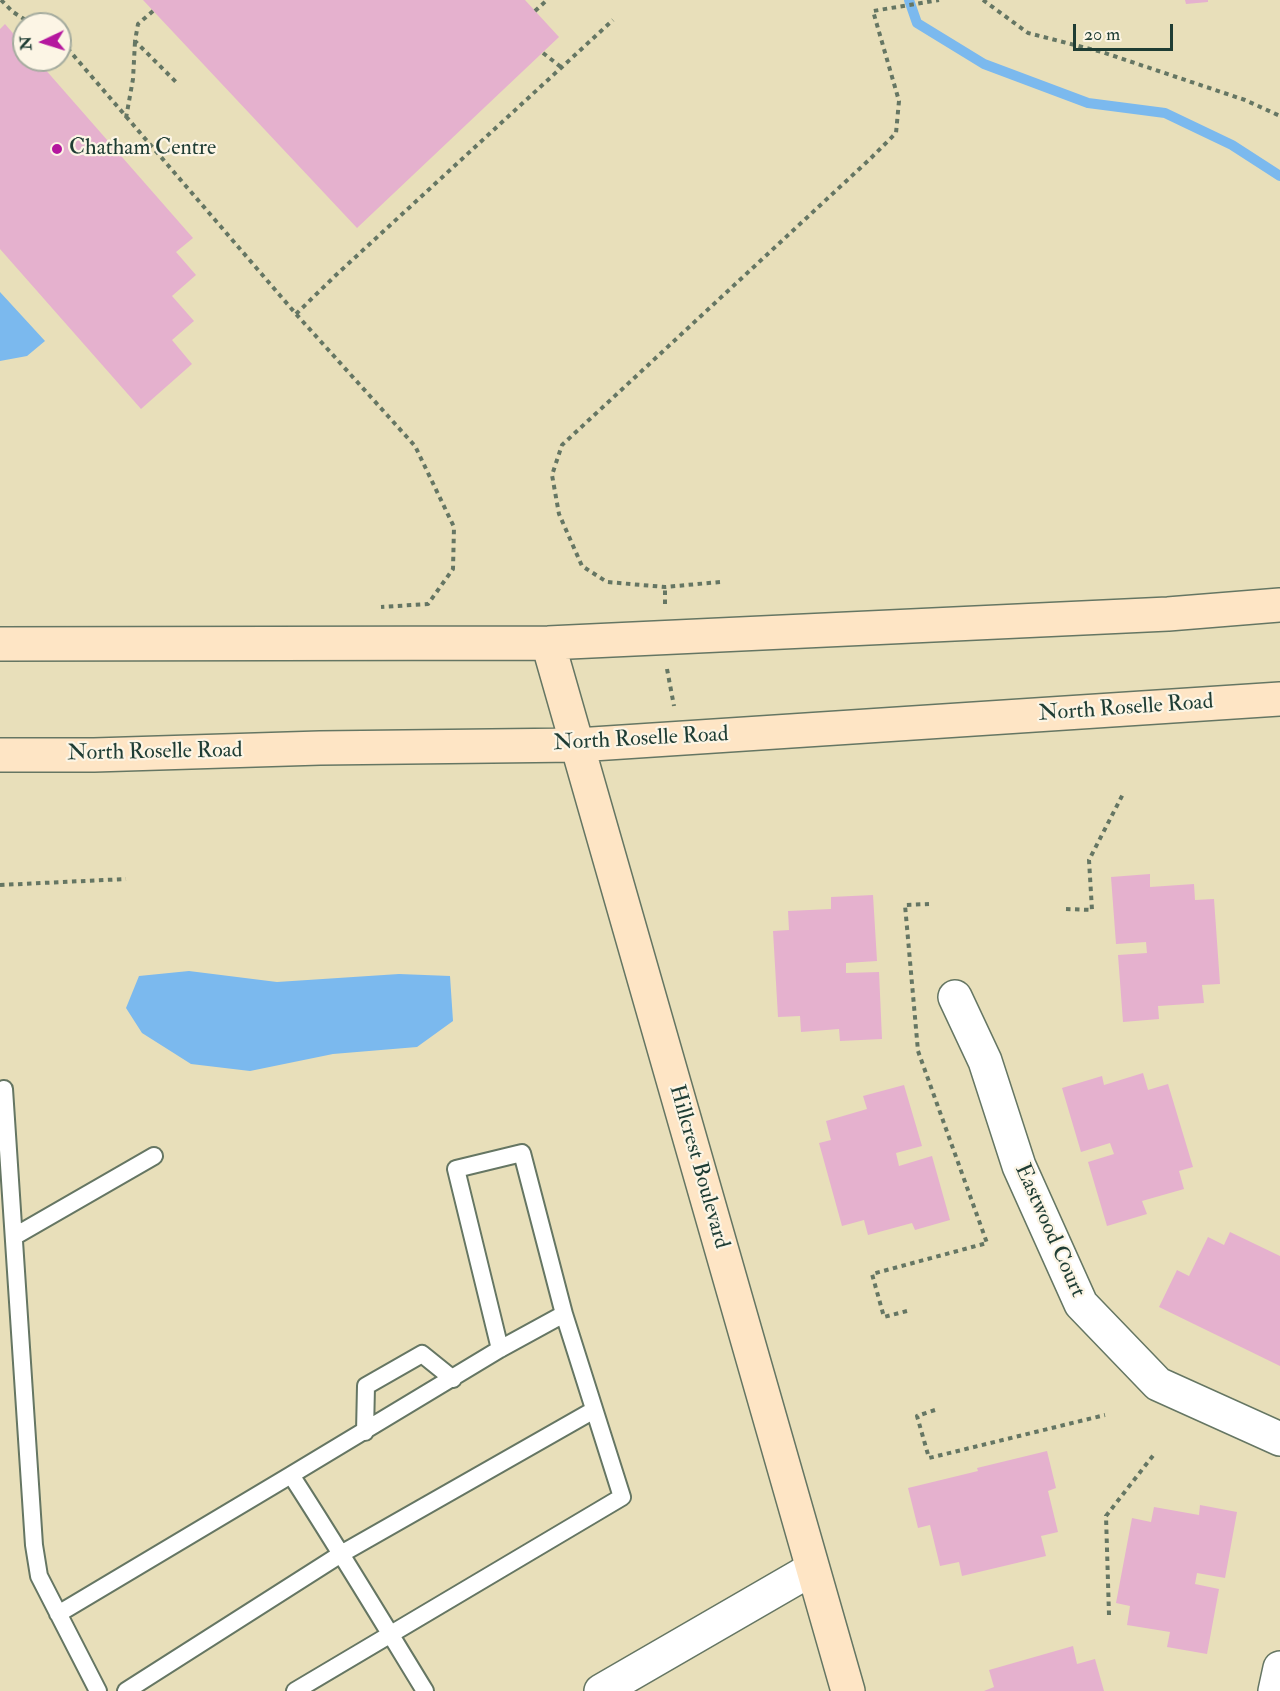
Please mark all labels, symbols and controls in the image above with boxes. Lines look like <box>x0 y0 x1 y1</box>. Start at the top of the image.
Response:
north arrow <box>12 12 72 72</box>
scale bar <box>1076 12 1176 50</box>
text: 20 m <box>1084 23 1120 46</box>
text: N <box>16 35 37 51</box>
place label: Chatham Centre <box>69 136 216 162</box>
marker: Chatham Centre <box>50 142 64 156</box>
street label: North Roselle Road <box>1038 690 1214 728</box>
street label: North Roselle Road <box>553 722 729 758</box>
street label: North Roselle Road <box>67 738 243 768</box>
street label: Hillcrest Boulevard <box>662 1082 734 1252</box>
street label: Eastwood Court <box>1008 1160 1090 1302</box>

